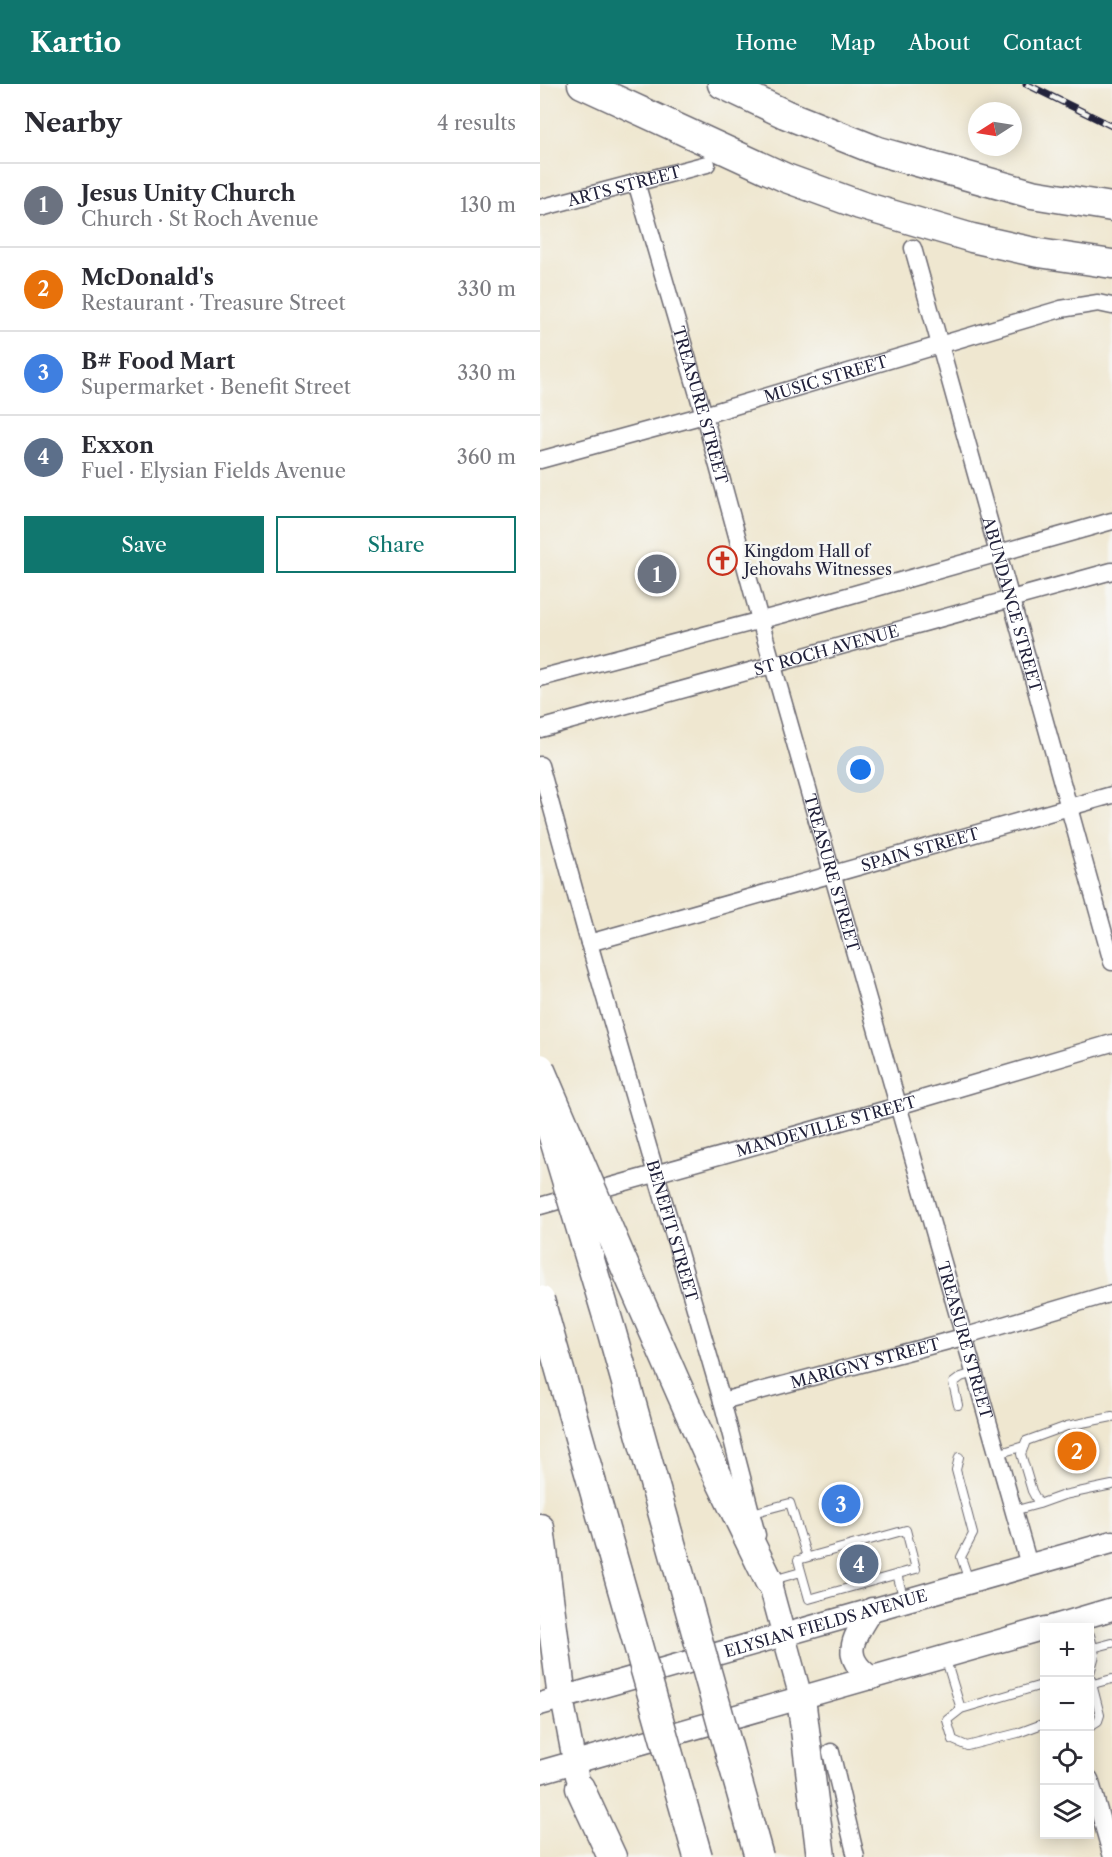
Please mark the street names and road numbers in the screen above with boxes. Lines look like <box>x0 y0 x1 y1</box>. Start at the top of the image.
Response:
street label: ARTS STREET <box>564 161 683 211</box>
street label: TREASURE STREET <box>669 324 732 486</box>
street label: MUSIC STREET <box>762 351 890 407</box>
street label: ABUNDANCE STREET <box>978 514 1046 694</box>
street label: ST ROCH AVENUE <box>751 620 901 679</box>
street label: TREASURE STREET <box>800 792 864 954</box>
street label: SPAIN STREET <box>859 823 981 876</box>
street label: MANDEVILLE STREET <box>734 1091 919 1161</box>
street label: BENEFIT STREET <box>643 1158 702 1303</box>
street label: TREASURE STREET <box>933 1259 997 1421</box>
street label: MARIGNY STREET <box>788 1334 942 1392</box>
street label: ELYSIAN FIELDS AVENUE <box>722 1585 930 1661</box>

